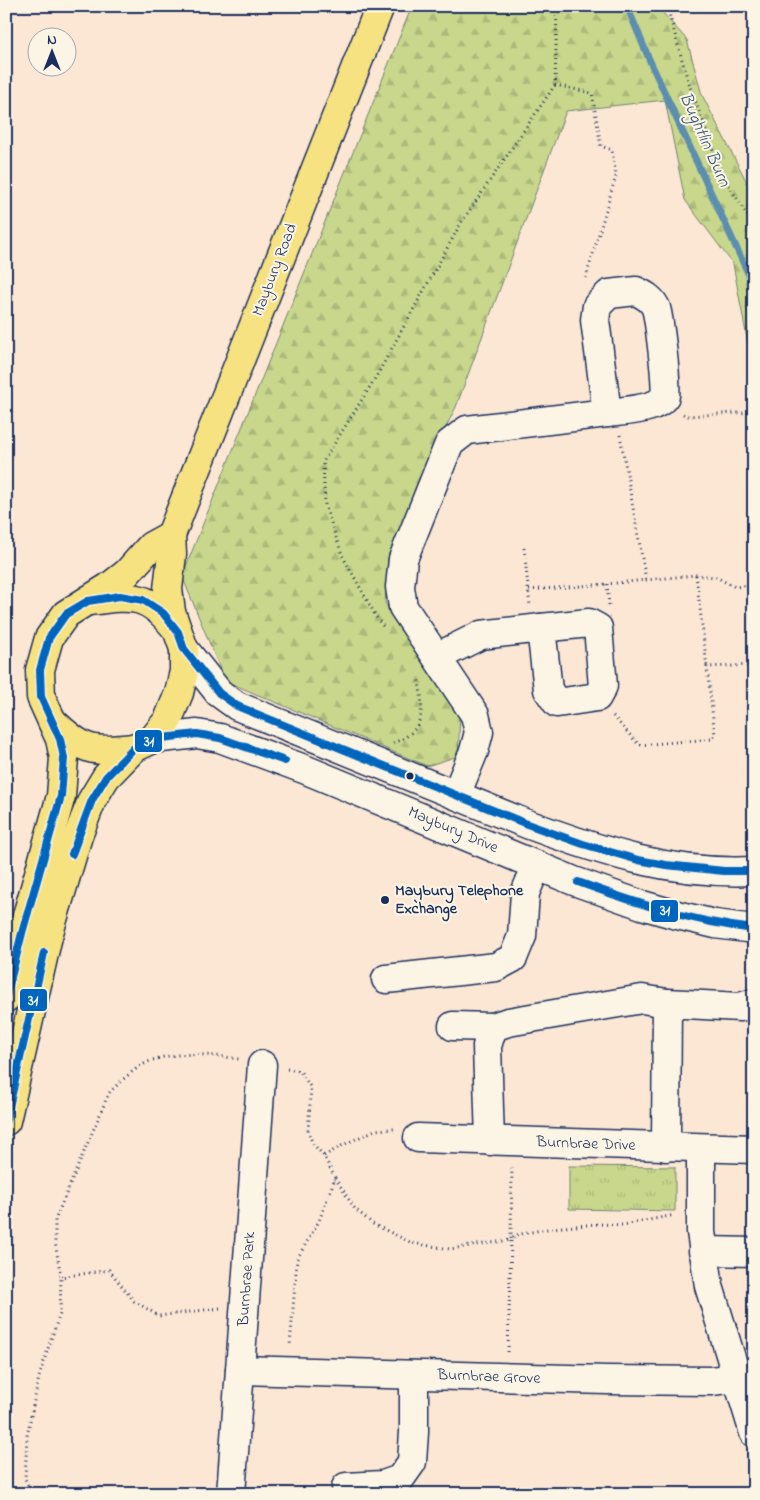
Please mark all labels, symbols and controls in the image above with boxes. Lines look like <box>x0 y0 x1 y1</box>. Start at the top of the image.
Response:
north arrow <box>28 28 78 78</box>
text: N <box>47 30 57 51</box>
water label: Bughtlin Burn <box>672 89 737 192</box>
street label: Maybury Road <box>246 220 304 320</box>
line badge: 31 <box>134 729 163 753</box>
text: 31 <box>143 732 155 753</box>
unlabelled marker <box>405 771 415 781</box>
street label: Maybury Drive <box>404 800 503 860</box>
place label: Maybury Telephone Exchange <box>395 879 524 922</box>
marker: Maybury Telephone Exchange <box>379 894 391 906</box>
line badge: 31 <box>650 899 679 923</box>
text: 31 <box>659 901 671 922</box>
line badge: 31 <box>19 988 48 1012</box>
text: 31 <box>27 991 39 1012</box>
street label: Burnbrae Drive <box>535 1130 637 1158</box>
street label: Burnbrae Park <box>232 1230 262 1328</box>
street label: Burnbrae Grove <box>436 1363 542 1391</box>

